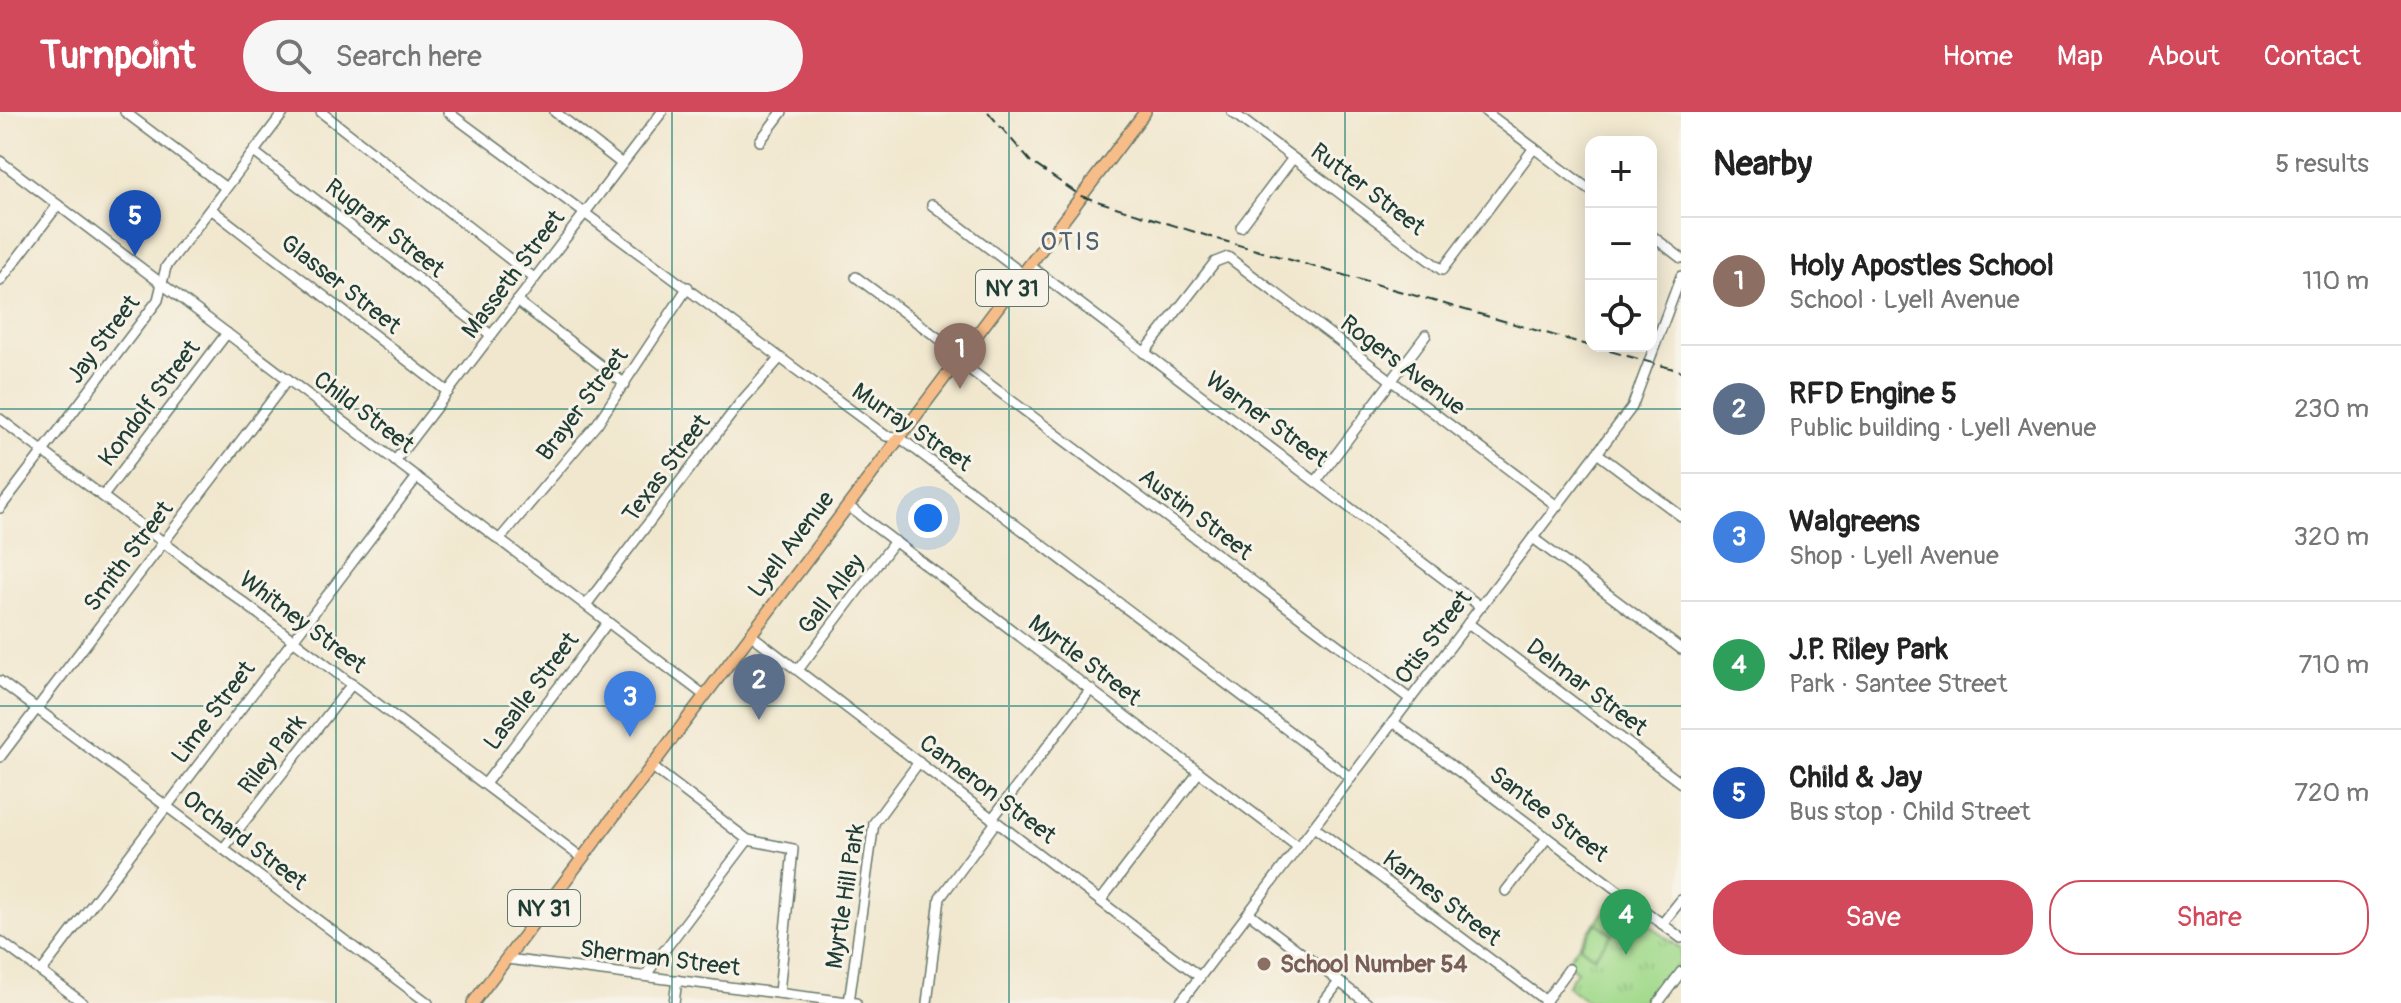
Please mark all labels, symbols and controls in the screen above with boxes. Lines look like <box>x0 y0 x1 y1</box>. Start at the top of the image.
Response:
search box <box>243 20 803 92</box>
text: Turnpoint <box>40 32 195 80</box>
icon: search <box>271 34 315 78</box>
text: Search here <box>335 38 482 75</box>
text: Home <box>1942 39 2013 74</box>
text: Map <box>2057 39 2103 74</box>
text: About <box>2147 39 2220 74</box>
text: Contact <box>2264 39 2361 74</box>
map controls <box>1585 136 1657 352</box>
button: + <box>1585 136 1657 208</box>
street label: Rutter Street <box>1305 137 1431 242</box>
text: Nearby <box>1713 143 1812 186</box>
text: 5 results <box>2275 148 2369 180</box>
street label: Rugraff Street <box>319 173 451 284</box>
pin: 5 <box>109 190 161 256</box>
street label: Masseth Street <box>456 204 571 344</box>
button: − <box>1585 208 1657 280</box>
district label: OTIS <box>1040 226 1102 258</box>
street label: Glasser Street <box>275 228 407 341</box>
text: Holy Apostles School <box>1789 247 2054 284</box>
text: 1 <box>1734 265 1744 297</box>
text: 110 m <box>2302 265 2369 297</box>
road number: NY 31 <box>976 270 1048 306</box>
button: locate <box>1585 280 1657 352</box>
text: School · Lyell Avenue <box>1789 284 2020 316</box>
street label: Jay Street <box>61 289 146 389</box>
street label: Rogers Avenue <box>1334 309 1471 422</box>
pin: 1 <box>934 323 986 389</box>
street label: Kondolf Street <box>92 334 207 472</box>
street label: Brayer Street <box>530 342 635 467</box>
street label: Child Street <box>308 365 420 460</box>
street label: Warner Street <box>1200 365 1334 474</box>
text: RFD Engine 5 <box>1789 375 1957 412</box>
street label: Murray Street <box>846 377 977 478</box>
text: 2 <box>1732 393 1746 425</box>
text: 230 m <box>2294 393 2369 425</box>
street label: Texas Street <box>616 408 717 528</box>
text: Public building · Lyell Avenue <box>1789 412 2096 444</box>
street label: Austin Street <box>1133 462 1259 567</box>
street label: Lyell Avenue <box>742 485 841 603</box>
street label: Smith Street <box>77 495 180 617</box>
your location <box>908 498 948 538</box>
text: Walgreens <box>1789 503 1920 540</box>
text: 3 <box>1732 521 1746 553</box>
text: 320 m <box>2293 521 2369 553</box>
text: Shop · Lyell Avenue <box>1789 540 1999 572</box>
street label: Gall Alley <box>792 549 871 640</box>
street label: Whitney Street <box>233 565 372 680</box>
street label: Otis Street <box>1389 584 1478 690</box>
street label: Myrtle Street <box>1023 609 1147 712</box>
street label: Lasalle Street <box>478 626 585 756</box>
text: J.P. Riley Park <box>1789 631 1948 668</box>
street label: Delmar Street <box>1520 633 1653 742</box>
text: 4 <box>1731 649 1747 681</box>
text: 710 m <box>2299 649 2369 681</box>
pin: 2 <box>733 654 785 720</box>
street label: Lime Street <box>166 655 261 769</box>
text: Park · Santee Street <box>1789 668 2007 700</box>
pin: 3 <box>604 671 656 737</box>
street label: Riley Park <box>232 709 313 800</box>
street label: Cameron Street <box>914 729 1062 850</box>
text: Child & Jay <box>1789 759 1922 796</box>
street label: Santee Street <box>1484 760 1614 869</box>
text: 5 <box>1732 777 1746 809</box>
text: 720 m <box>2294 777 2369 809</box>
street label: Orchard Street <box>177 784 313 897</box>
text: Bus stop · Child Street <box>1789 796 2031 828</box>
street label: Myrtle Hill Park <box>820 821 871 971</box>
street label: Karnes Street <box>1377 844 1507 952</box>
button: Save <box>1713 880 2033 955</box>
button: Share <box>2049 880 2369 955</box>
pin: 4 <box>1600 889 1652 955</box>
road number: NY 31 <box>508 890 580 926</box>
street label: Sherman Street <box>578 934 742 983</box>
place label: School Number 54 <box>1280 950 1467 979</box>
marker: School Number 54 <box>1255 955 1273 973</box>

